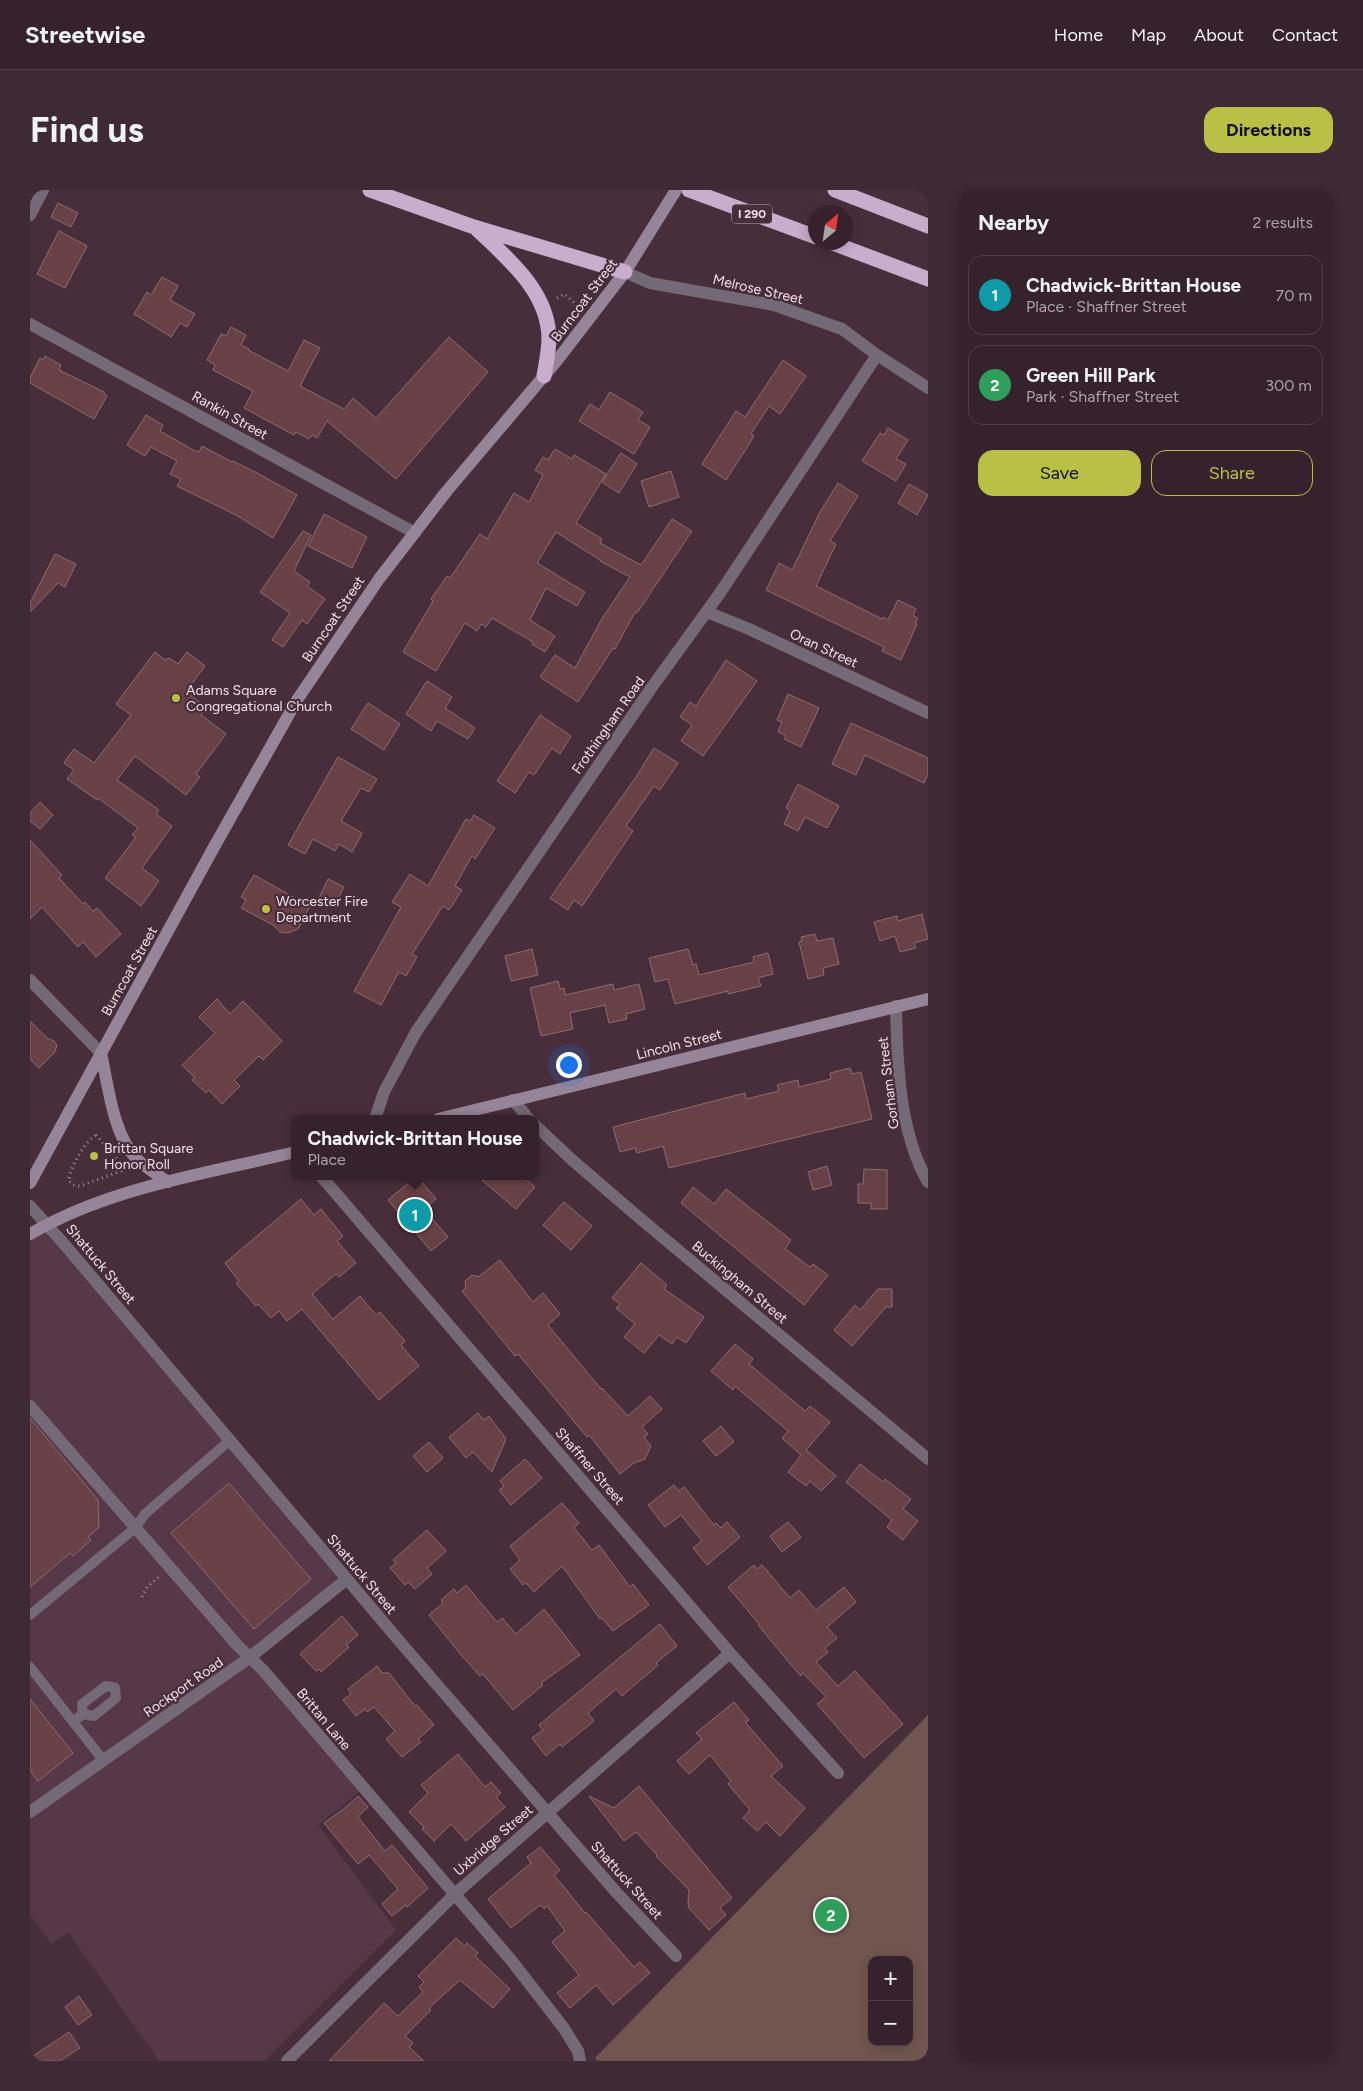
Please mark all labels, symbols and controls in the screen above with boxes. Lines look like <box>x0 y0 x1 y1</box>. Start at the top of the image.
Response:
text: Streetwise <box>25 20 145 49</box>
text: Home <box>1054 24 1103 46</box>
text: Map <box>1131 24 1166 46</box>
text: About <box>1194 24 1244 46</box>
text: Contact <box>1272 24 1338 46</box>
button: Directions <box>1204 107 1333 153</box>
text: Find us <box>30 109 144 151</box>
road number: I 290 <box>732 204 772 224</box>
north arrow <box>808 205 853 250</box>
text: Nearby <box>978 210 1049 235</box>
text: 2 results <box>1253 213 1313 232</box>
street label: Burncoat Street <box>548 255 621 345</box>
street label: Melrose Street <box>711 271 805 308</box>
text: Chadwick-Brittan House <box>1026 274 1241 297</box>
text: 1 <box>992 286 998 305</box>
text: 70 m <box>1276 286 1312 305</box>
text: Place · Shaffner Street <box>1026 297 1187 316</box>
text: Green Hill Park <box>1026 364 1156 387</box>
text: 2 <box>990 376 1000 395</box>
text: 300 m <box>1265 376 1312 395</box>
text: Park · Shaffner Street <box>1026 387 1179 406</box>
street label: Rankin Street <box>189 388 271 443</box>
button: Save <box>978 450 1141 496</box>
button: Share <box>1151 450 1313 496</box>
street label: Burncoat Street <box>298 573 368 665</box>
street label: Oran Street <box>787 625 861 672</box>
street label: Frothingham Road <box>568 673 648 777</box>
place label: Adams Square Congregational Church <box>186 682 332 715</box>
marker: Adams Square Congregational Church <box>170 692 182 704</box>
place label: Worcester Fire Department <box>276 893 368 926</box>
marker: Worcester Fire Department <box>260 903 272 915</box>
street label: Burncoat Street <box>98 924 161 1019</box>
street label: Lincoln Street <box>635 1026 724 1063</box>
street label: Gorham Street <box>874 1036 903 1130</box>
your location <box>556 1052 582 1078</box>
popup <box>291 1115 539 1180</box>
text: Chadwick-Brittan House <box>307 1127 523 1150</box>
place label: Brittan Square Honor Roll <box>104 1140 194 1173</box>
marker: Brittan Square Honor Roll <box>88 1150 100 1162</box>
text: Place <box>307 1150 346 1169</box>
pin: 1 <box>399 1196 431 1234</box>
street label: Shattuck Street <box>62 1221 139 1308</box>
street label: Buckingham Street <box>688 1237 791 1327</box>
street label: Shaffner Street <box>551 1424 628 1508</box>
street label: Shattuck Street <box>323 1531 400 1618</box>
street label: Rockport Road <box>140 1654 226 1721</box>
street label: Brittan Lane <box>293 1685 355 1754</box>
street label: Uxbridge Street <box>450 1801 536 1879</box>
street label: Shattuck Street <box>587 1838 666 1923</box>
pin: 2 <box>815 1896 847 1934</box>
map controls <box>868 1956 913 2046</box>
button: + <box>868 1956 913 2001</box>
button: − <box>868 2001 913 2046</box>

